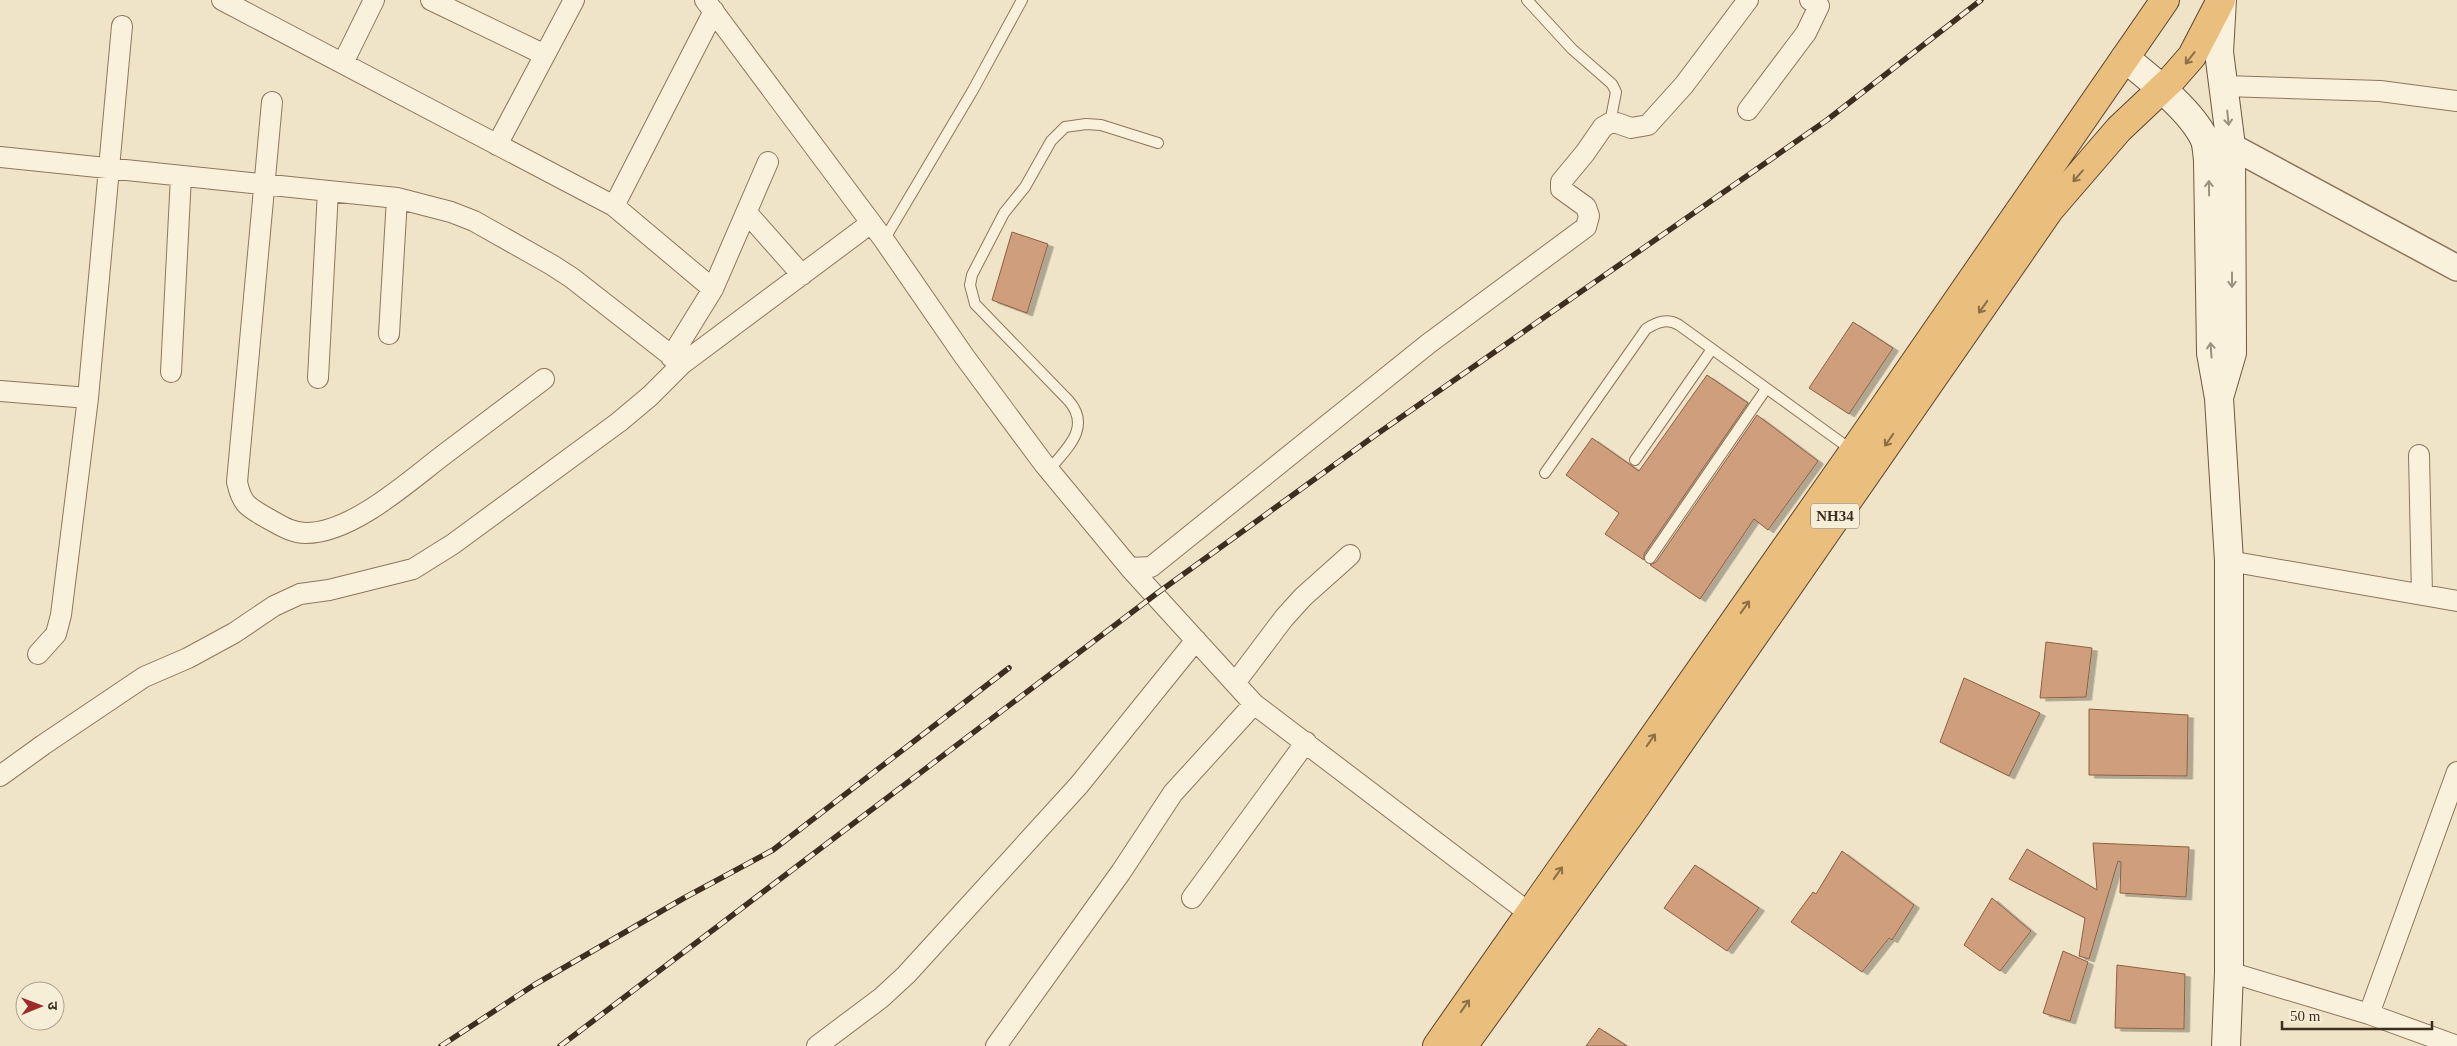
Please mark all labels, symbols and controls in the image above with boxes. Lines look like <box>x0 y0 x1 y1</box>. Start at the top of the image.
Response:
one-way arrow <box>2184 51 2195 64</box>
one-way arrow <box>2223 110 2233 126</box>
one-way arrow <box>2073 169 2084 182</box>
one-way arrow <box>2204 180 2213 196</box>
one-way arrow <box>2227 272 2237 288</box>
one-way arrow <box>1978 300 1988 314</box>
one-way arrow <box>2206 343 2216 359</box>
one-way arrow <box>1884 433 1894 447</box>
road number: NH34 <box>1811 504 1859 528</box>
one-way arrow <box>1739 601 1750 614</box>
one-way arrow <box>1646 733 1656 747</box>
one-way arrow <box>1552 866 1563 880</box>
north arrow <box>15 981 65 1031</box>
scale bar <box>2282 998 2432 1030</box>
one-way arrow <box>1460 999 1470 1013</box>
text: उ <box>45 1002 60 1011</box>
text: 50 m <box>2290 1008 2321 1024</box>

